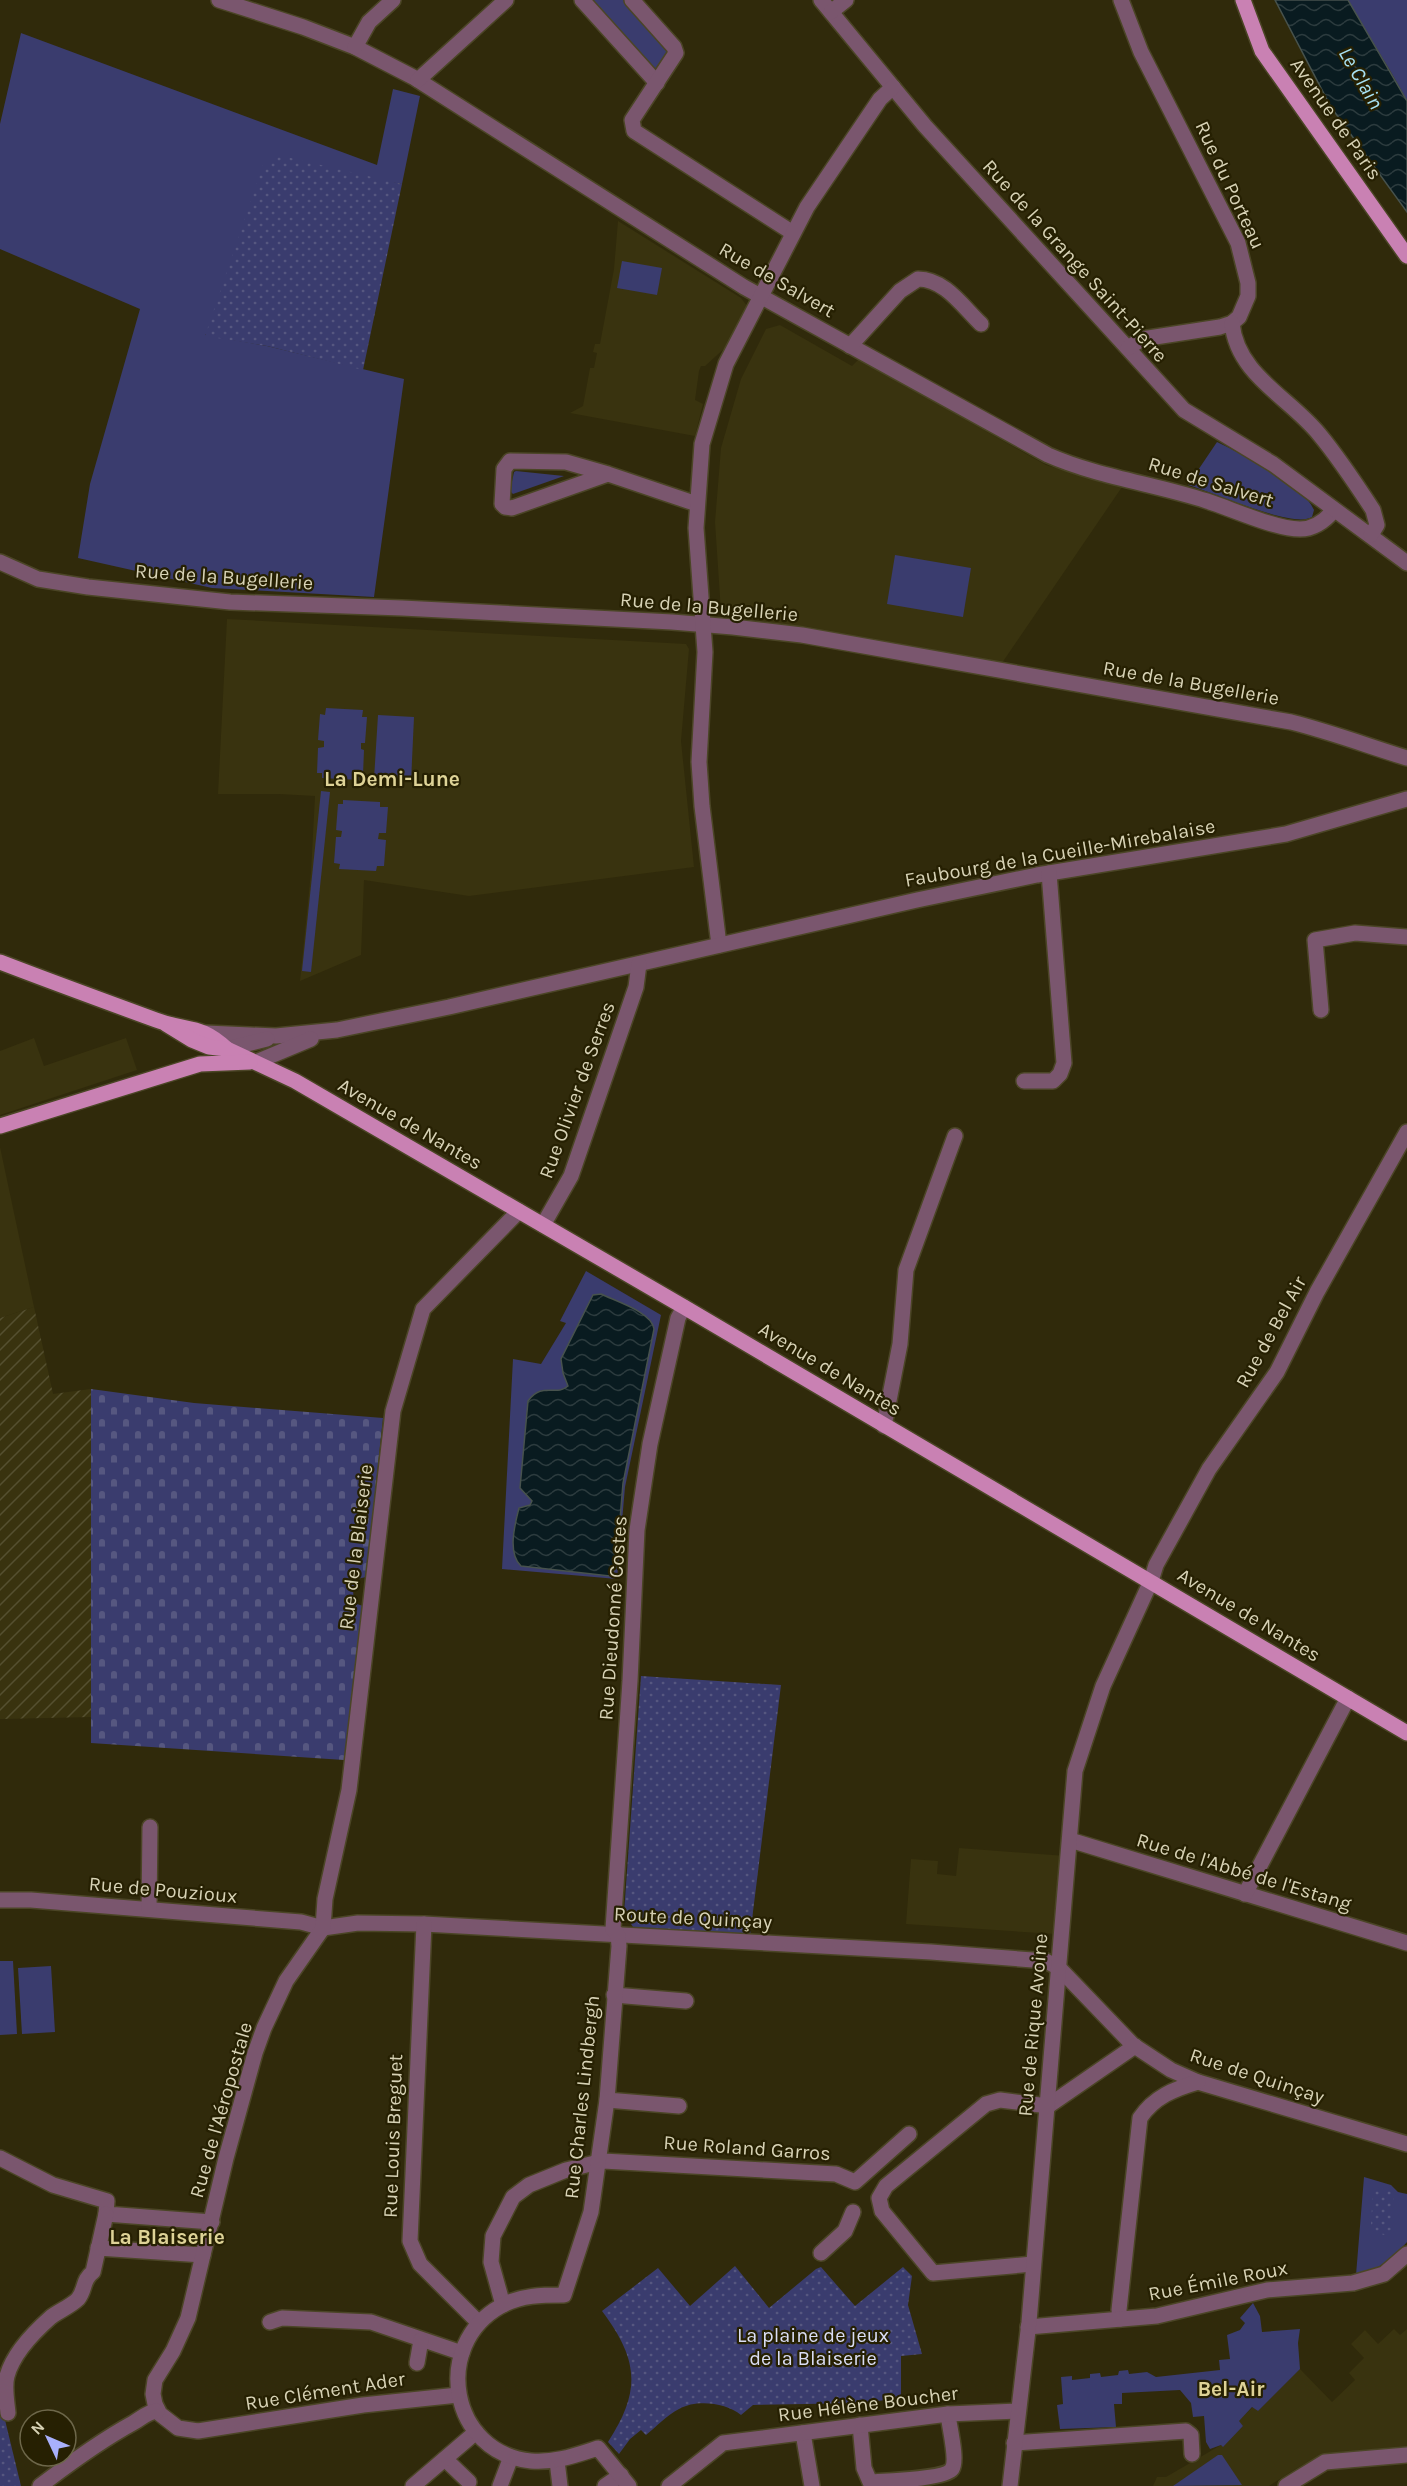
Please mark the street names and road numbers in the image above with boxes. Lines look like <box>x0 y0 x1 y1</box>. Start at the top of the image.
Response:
street label: Avenue de Paris <box>1286 54 1386 184</box>
street label: Rue du Porteau <box>1190 117 1270 253</box>
street label: Rue de la Grange Saint-Pierre <box>978 155 1172 367</box>
street label: Rue de Salvert <box>715 238 839 323</box>
street label: Rue de Salvert <box>1145 452 1277 512</box>
street label: Rue de la Bugellerie <box>134 559 314 595</box>
street label: Rue de la Bugellerie <box>619 588 799 626</box>
street label: Rue de la Bugellerie <box>1101 656 1281 710</box>
street label: Faubourg de la Cueille-Mirebalaise <box>903 814 1217 892</box>
street label: Rue Olivier de Serres <box>534 998 620 1182</box>
street label: Avenue de Nantes <box>334 1073 486 1175</box>
street label: Rue de Bel Air <box>1231 1272 1311 1392</box>
street label: Avenue de Nantes <box>754 1317 906 1421</box>
street label: Rue de la Blaiserie <box>334 1463 378 1631</box>
street label: Rue Dieudonné Costes <box>594 1515 632 1721</box>
street label: Avenue de Nantes <box>1173 1563 1325 1667</box>
street label: Rue de l'Abbé de l'Estang <box>1134 1828 1354 1916</box>
street label: Rue de Pouzioux <box>88 1872 238 1908</box>
street label: Route de Quinçay <box>613 1902 773 1934</box>
street label: Rue de Rique Avoine <box>1014 1933 1052 2117</box>
street label: Rue Charles Lindbergh <box>560 1994 604 2200</box>
street label: Rue de l'Aéropostale <box>185 2019 257 2201</box>
street label: Rue de Quinçay <box>1187 2043 1327 2109</box>
street label: Rue Louis Breguet <box>379 2053 407 2218</box>
street label: Rue Roland Garros <box>663 2131 831 2165</box>
street label: Rue Émile Roux <box>1146 2255 1290 2306</box>
street label: Rue Clément Ader <box>243 2367 407 2415</box>
street label: Rue Hélène Boucher <box>777 2381 960 2426</box>

